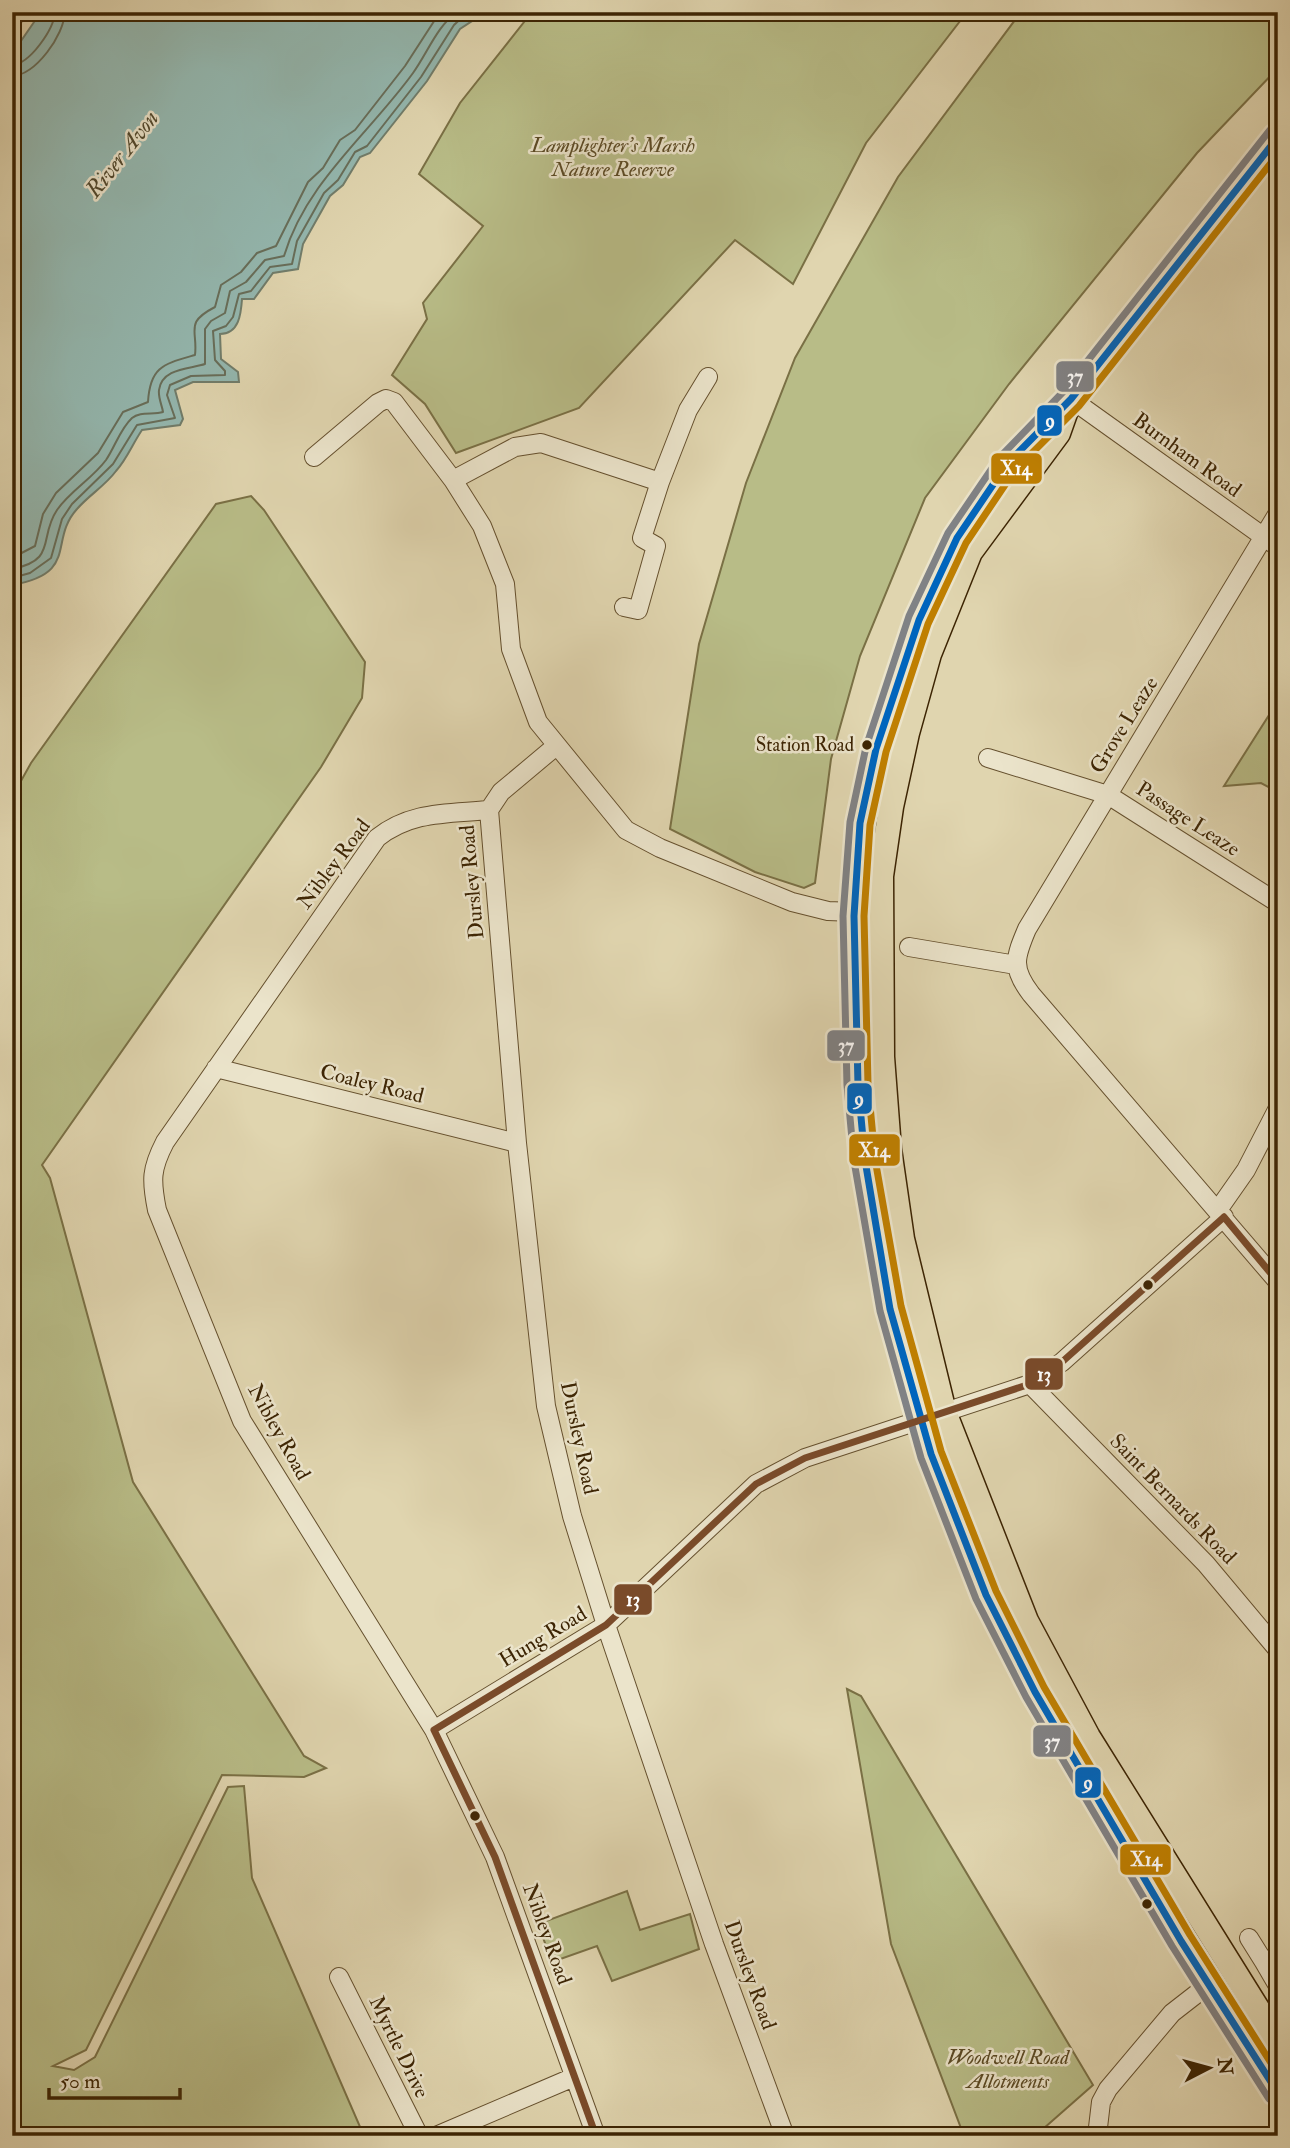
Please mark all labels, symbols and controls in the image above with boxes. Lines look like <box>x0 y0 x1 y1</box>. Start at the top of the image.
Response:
water label: River Avon <box>78 105 165 204</box>
park label: Lamplighter's Marsh Nature Reserve <box>530 132 695 183</box>
line badge: 37 <box>1055 360 1095 393</box>
text: 37 <box>1067 365 1083 389</box>
line badge: 9 <box>1036 404 1063 437</box>
street label: Burnham Road <box>1127 407 1247 504</box>
text: 9 <box>1043 409 1055 433</box>
line badge: X14 <box>990 452 1043 485</box>
text: X14 <box>1000 457 1034 481</box>
street label: Grove Leaze <box>1084 671 1164 778</box>
place label: Station Road <box>756 733 855 757</box>
marker: Station Road <box>860 738 874 752</box>
street label: Passage Leaze <box>1131 775 1245 863</box>
street label: Nibley Road <box>291 813 377 914</box>
street label: Dursley Road <box>454 823 490 940</box>
line badge: 37 <box>826 1029 866 1062</box>
text: 37 <box>838 1034 854 1058</box>
street label: Coaley Road <box>317 1058 427 1110</box>
line badge: 9 <box>846 1082 873 1115</box>
text: 9 <box>852 1087 864 1111</box>
line badge: X14 <box>848 1133 901 1167</box>
text: X14 <box>858 1139 892 1163</box>
unlabelled marker <box>1141 1278 1155 1292</box>
line badge: 13 <box>1024 1357 1064 1391</box>
text: 13 <box>1037 1363 1051 1387</box>
street label: Nibley Road <box>242 1379 317 1485</box>
street label: Dursley Road <box>554 1379 604 1497</box>
street label: Saint Bernards Road <box>1104 1428 1243 1570</box>
line badge: 13 <box>613 1583 653 1616</box>
text: 13 <box>626 1588 640 1612</box>
street label: Hung Road <box>494 1600 592 1674</box>
line badge: 37 <box>1032 1724 1072 1758</box>
text: 37 <box>1044 1730 1060 1754</box>
line badge: 9 <box>1074 1766 1102 1799</box>
text: 9 <box>1081 1771 1093 1795</box>
unlabelled marker <box>468 1809 482 1823</box>
line badge: X14 <box>1119 1843 1172 1876</box>
text: X14 <box>1130 1848 1164 1872</box>
street label: Nibley Road <box>516 1880 578 1989</box>
unlabelled marker <box>1140 1897 1154 1911</box>
street label: Dursley Road <box>718 1917 783 2034</box>
street label: Myrtle Drive <box>363 1991 435 2103</box>
north arrow <box>1174 2032 1244 2102</box>
park label: Woodwell Road Allotments <box>947 2044 1070 2095</box>
text: N <box>1212 2056 1238 2077</box>
scale bar <box>49 2057 180 2101</box>
text: 50 m <box>60 2068 101 2095</box>

